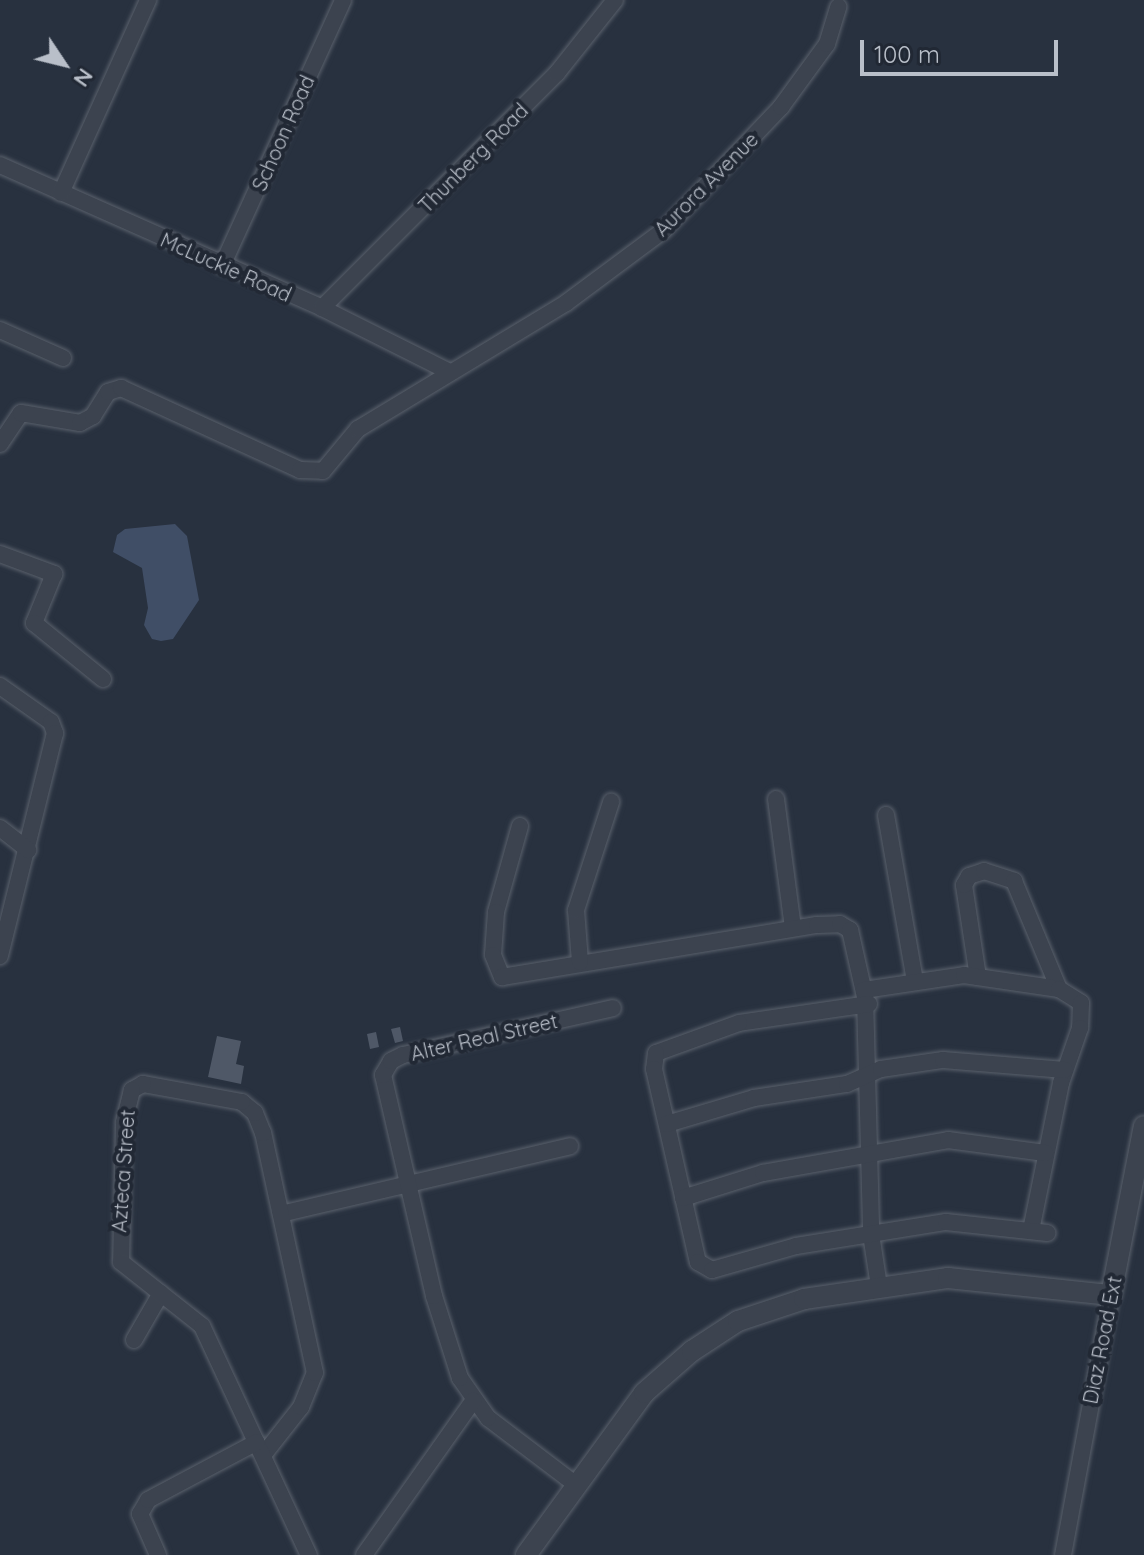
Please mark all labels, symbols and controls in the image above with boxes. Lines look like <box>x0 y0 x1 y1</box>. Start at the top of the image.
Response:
north arrow <box>24 24 104 104</box>
scale bar <box>864 24 1062 74</box>
text: 100 m <box>874 39 940 69</box>
text: N <box>68 63 100 92</box>
street label: Schoon Road <box>247 72 319 194</box>
street label: Thunberg Road <box>413 98 533 218</box>
street label: Aurora Avenue <box>649 127 763 241</box>
street label: McLuckie Road <box>157 227 295 307</box>
street label: Alter Real Street <box>408 1008 560 1066</box>
street label: Azteca Street <box>107 1109 139 1233</box>
street label: Diaz Road Ext <box>1078 1274 1126 1406</box>

